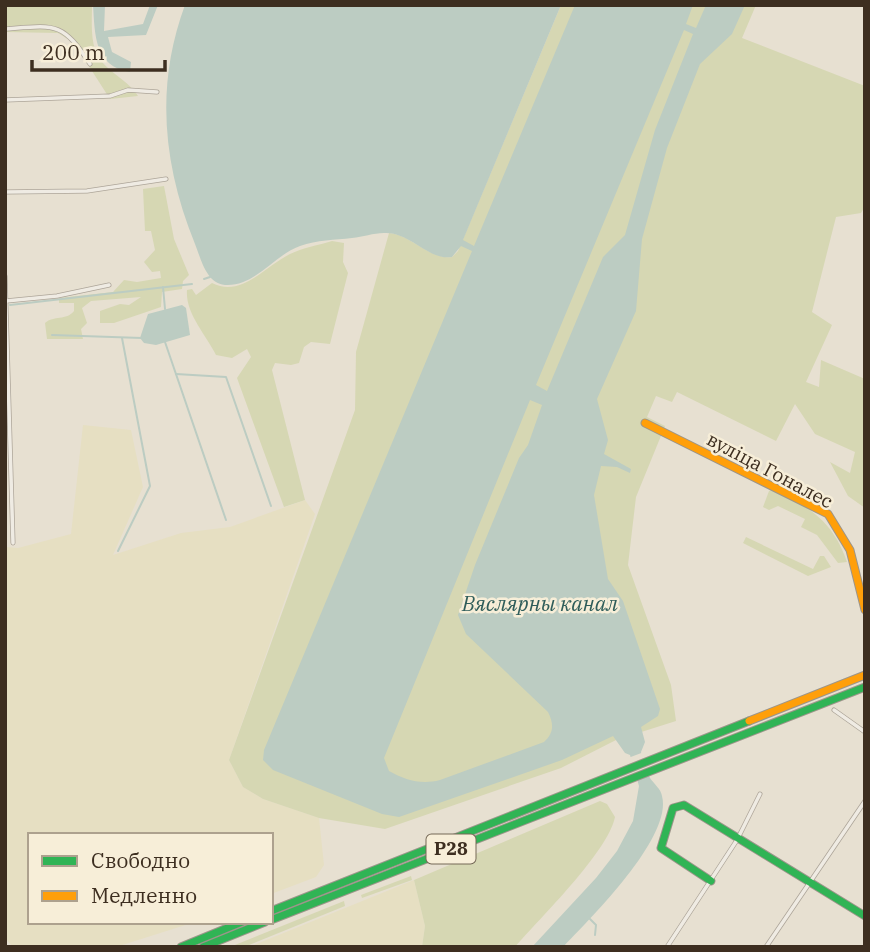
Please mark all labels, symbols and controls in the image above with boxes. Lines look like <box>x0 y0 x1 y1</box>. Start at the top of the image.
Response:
scale bar <box>32 28 164 72</box>
text: 200 m <box>42 38 105 66</box>
street label: вуліца Гоналес <box>703 427 837 513</box>
water label: Вяслярны канал <box>461 589 618 617</box>
legend <box>28 833 273 924</box>
road number: Р28 <box>426 834 476 864</box>
text: Свободно <box>91 846 190 874</box>
text: Медленно <box>91 881 197 909</box>

